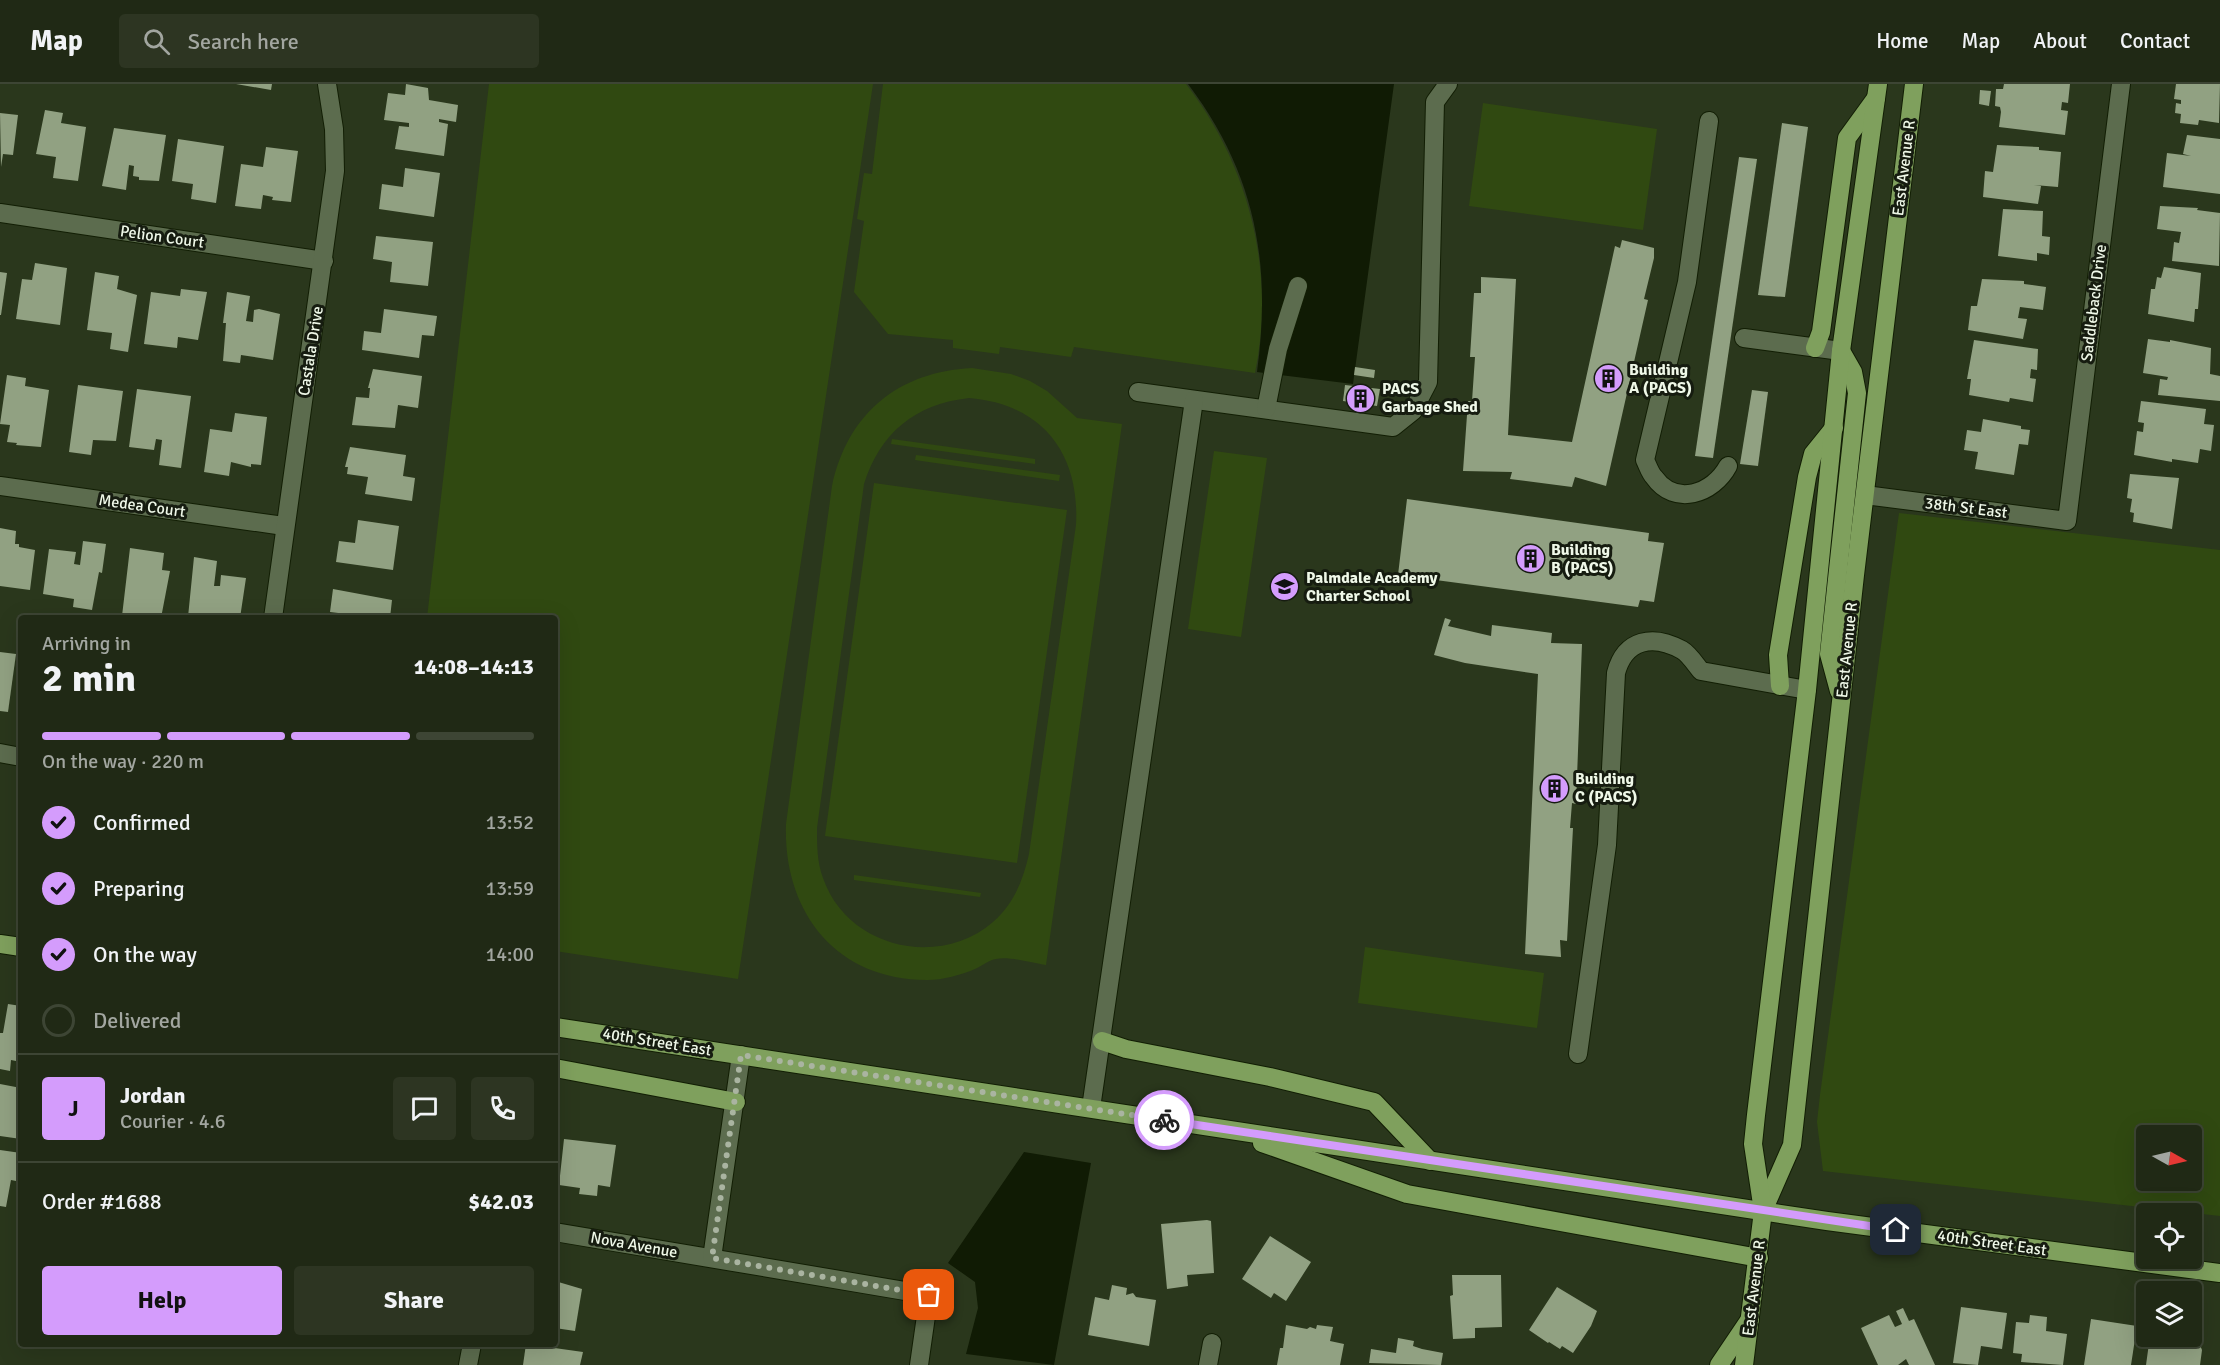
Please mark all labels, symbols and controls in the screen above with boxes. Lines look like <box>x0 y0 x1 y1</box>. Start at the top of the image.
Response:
search box <box>119 14 539 68</box>
text: Map <box>30 24 83 58</box>
icon: search <box>140 25 173 58</box>
text: Search here <box>188 28 299 55</box>
text: Home <box>1876 28 1929 54</box>
text: Map <box>1962 28 2000 54</box>
text: About <box>2033 28 2087 54</box>
text: Contact <box>2120 28 2190 54</box>
street label: East Avenue R <box>1888 119 1920 217</box>
street label: Pelion Court <box>119 221 206 253</box>
street label: Saddleback Drive <box>2077 243 2111 363</box>
street label: Castala Drive <box>294 305 328 397</box>
place label: Building A (PACS) <box>1629 360 1692 398</box>
building icon: Building A (PACS) <box>1592 363 1624 395</box>
place label: PACS Garbage Shed <box>1382 379 1478 417</box>
building icon: PACS Garbage Shed <box>1345 382 1377 414</box>
street label: Medea Court <box>97 490 187 522</box>
street label: 38th St East <box>1924 493 2009 523</box>
place label: Building B (PACS) <box>1551 540 1614 578</box>
building icon: Building B (PACS) <box>1514 543 1546 575</box>
place label: Palmdale Academy Charter School <box>1306 568 1437 606</box>
school or university icon: Palmdale Academy Charter School <box>1269 571 1301 603</box>
street label: East Avenue R <box>1832 601 1862 699</box>
text: Arriving in <box>42 631 131 656</box>
text: 14:08–14:13 <box>414 653 534 680</box>
text: 2 min <box>42 654 136 702</box>
text: On the way · 220 m <box>42 749 204 774</box>
place label: Building C (PACS) <box>1575 769 1638 807</box>
building icon: Building C (PACS) <box>1538 772 1570 804</box>
icon: check <box>42 806 75 839</box>
text: Confirmed <box>93 809 191 836</box>
text: 13:52 <box>485 810 534 835</box>
icon: check <box>42 872 75 905</box>
text: Preparing <box>93 875 185 902</box>
text: 13:59 <box>485 876 534 901</box>
icon: check <box>42 938 75 971</box>
text: On the way <box>93 941 197 968</box>
text: 14:00 <box>485 942 534 967</box>
text: Delivered <box>93 1007 181 1034</box>
street label: 40th Street East <box>601 1024 713 1061</box>
button: chat <box>393 1077 456 1140</box>
button: phone <box>471 1077 534 1140</box>
text: Jordan <box>120 1082 186 1109</box>
courier <box>1134 1090 1194 1150</box>
text: J <box>68 1095 79 1122</box>
icon: bike <box>1148 1104 1181 1137</box>
text: Courier · 4.6 <box>120 1109 226 1134</box>
north arrow <box>2136 1125 2202 1191</box>
map controls <box>2136 1125 2202 1347</box>
text: Order #1688 <box>42 1188 162 1215</box>
text: $42.03 <box>468 1188 534 1215</box>
button: locate <box>2136 1203 2202 1269</box>
pin <box>1870 1204 1921 1255</box>
icon: home <box>1879 1213 1912 1246</box>
street label: 40th Street East <box>1936 1225 2048 1261</box>
street label: Nova Avenue <box>589 1228 679 1262</box>
street label: East Avenue R <box>1738 1239 1770 1337</box>
button: Help <box>42 1266 282 1335</box>
button: Share <box>294 1266 534 1335</box>
pin <box>903 1269 954 1320</box>
icon: bag <box>912 1278 945 1311</box>
button: layers <box>2136 1281 2202 1347</box>

